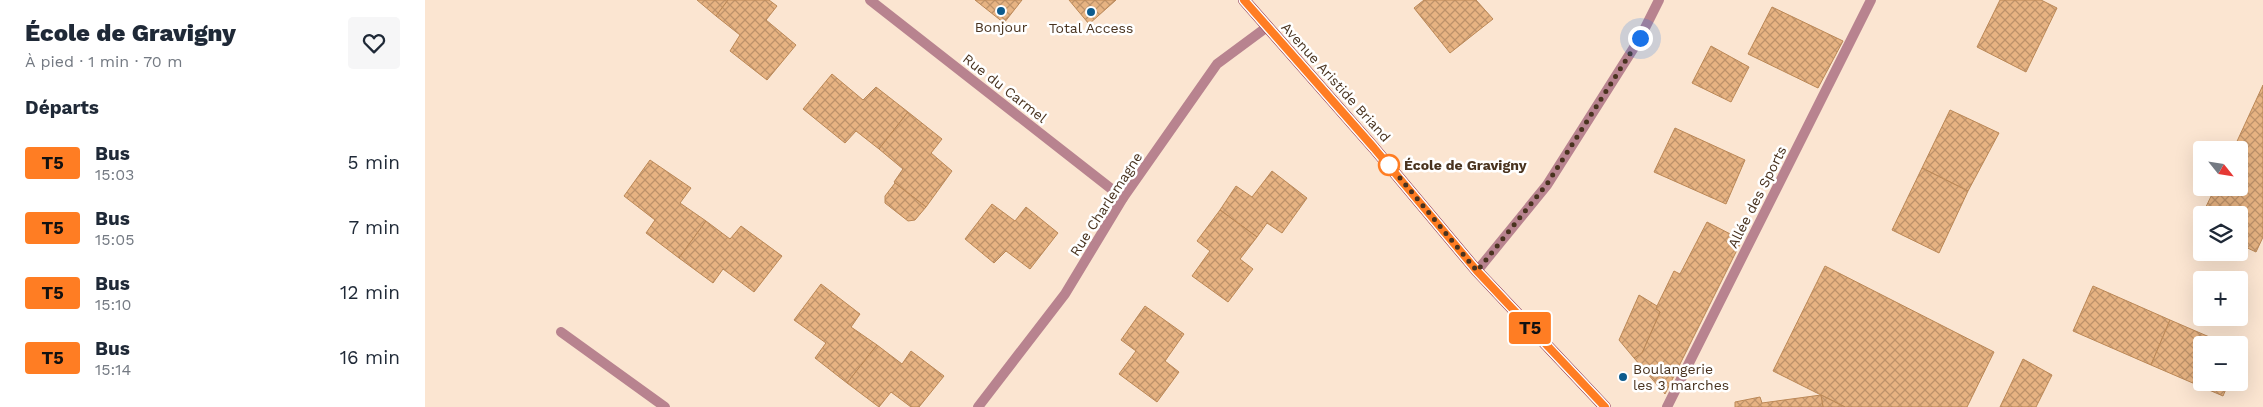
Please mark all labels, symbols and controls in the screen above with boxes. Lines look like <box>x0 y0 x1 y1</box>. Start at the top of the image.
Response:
marker: Bonjour <box>995 5 1007 17</box>
marker: Total Access <box>1085 6 1097 18</box>
button: heart <box>348 17 400 69</box>
text: École de Gravigny <box>25 19 236 47</box>
place label: Bonjour <box>975 19 1028 35</box>
street label: Avenue Aristide Briand <box>1278 19 1394 145</box>
place label: Total Access <box>1049 20 1133 36</box>
your location <box>1628 26 1653 51</box>
street label: Rue du Carmel <box>960 50 1051 126</box>
text: À pied · 1 min · 70 m <box>25 52 182 71</box>
text: Départs <box>25 96 99 119</box>
north arrow <box>2193 141 2247 196</box>
map controls <box>2193 141 2248 391</box>
text: Bus <box>95 142 130 165</box>
street label: Allée des Sports <box>1724 143 1790 251</box>
street label: Rue Charlemagne <box>1067 149 1145 259</box>
text: 5 min <box>348 151 400 174</box>
text: T5 <box>41 152 64 173</box>
marker: École de Gravigny <box>1378 154 1400 176</box>
place label: École de Gravigny <box>1404 157 1527 173</box>
text: 15:03 <box>95 165 134 184</box>
button: layers <box>2193 206 2248 261</box>
text: Bus <box>95 207 130 230</box>
text: 7 min <box>349 216 400 239</box>
text: T5 <box>41 217 64 238</box>
text: 15:05 <box>95 230 135 249</box>
button: + <box>2193 271 2248 326</box>
text: Bus <box>95 272 130 295</box>
text: 12 min <box>340 281 400 304</box>
text: T5 <box>41 282 64 303</box>
text: 15:10 <box>95 295 131 314</box>
line badge: T5 <box>1507 312 1553 344</box>
text: T5 <box>1519 317 1541 338</box>
button: − <box>2193 336 2248 391</box>
text: Bus <box>95 337 130 360</box>
text: 16 min <box>340 346 400 369</box>
text: T5 <box>41 347 64 368</box>
text: 15:14 <box>95 360 131 379</box>
place label: Boulangerie les 3 marches <box>1633 361 1729 393</box>
marker: Boulangerie les 3 marches <box>1617 371 1629 383</box>

